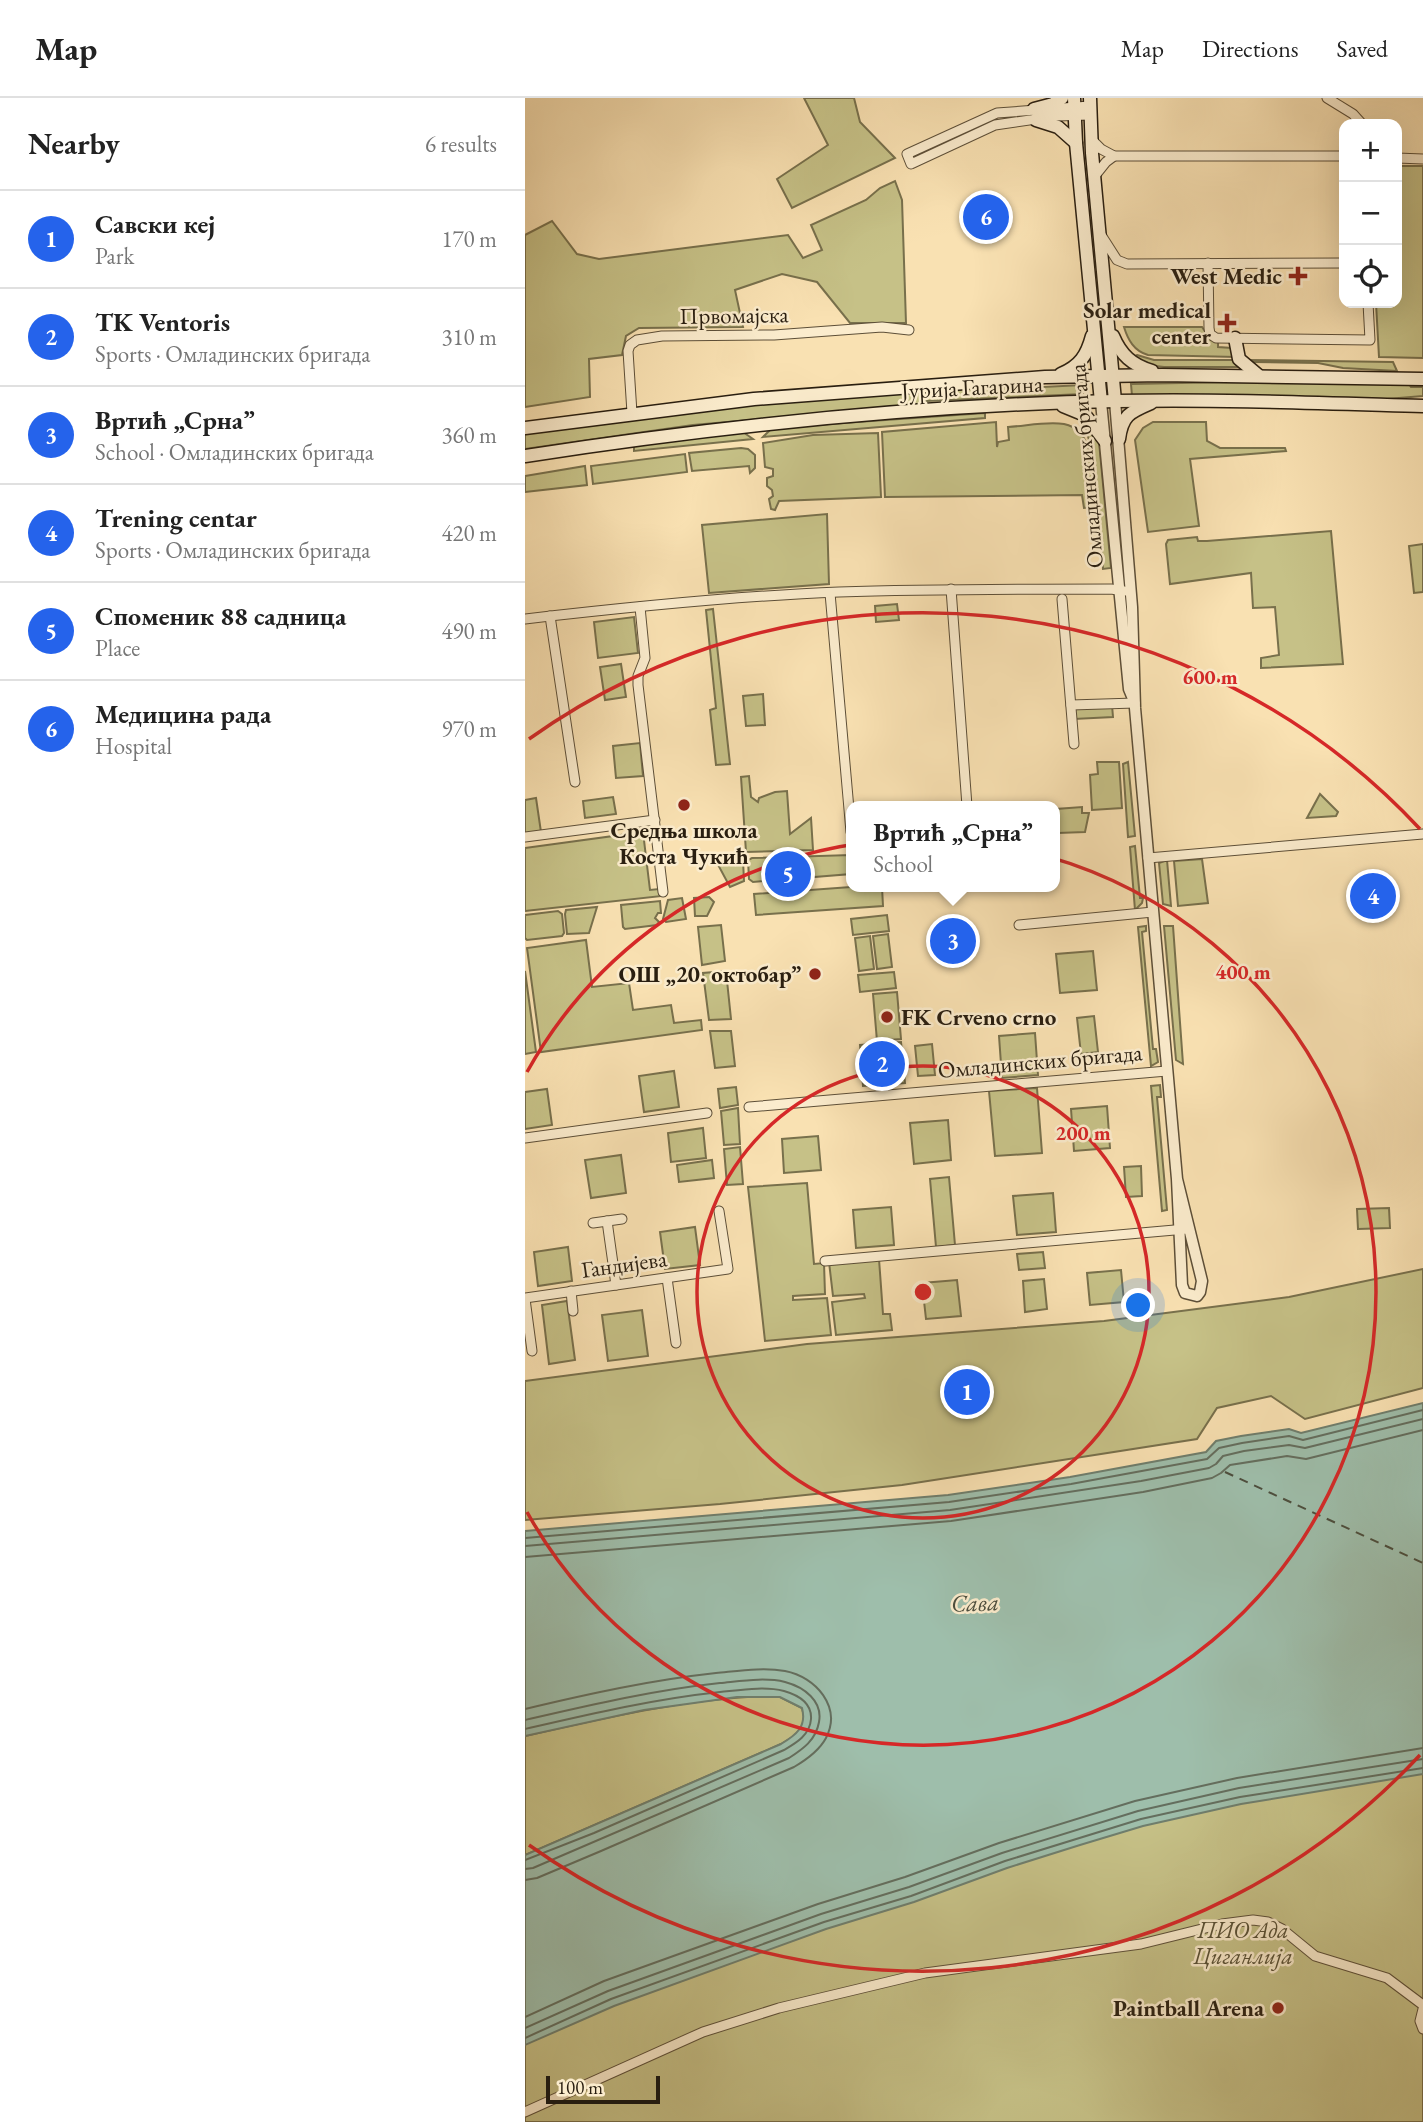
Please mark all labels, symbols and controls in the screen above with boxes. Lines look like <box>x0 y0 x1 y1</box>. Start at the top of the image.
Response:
text: Map <box>35 27 97 70</box>
text: Map <box>1121 33 1164 64</box>
text: Directions <box>1202 33 1299 64</box>
text: Saved <box>1337 33 1388 64</box>
map controls <box>1339 119 1402 308</box>
button: + <box>1339 119 1402 182</box>
text: Nearby <box>28 124 120 163</box>
text: 6 results <box>425 129 497 159</box>
button: − <box>1339 182 1402 245</box>
pin: 6 <box>963 191 1009 243</box>
text: Савски кеј <box>95 207 215 241</box>
text: 1 <box>45 224 57 254</box>
text: 170 m <box>441 224 497 254</box>
text: Park <box>95 241 134 271</box>
button: locate <box>1339 245 1402 308</box>
place label: West Medic <box>1170 261 1283 291</box>
marker: West Medic <box>1288 266 1308 286</box>
place label: Solar medical center <box>1083 295 1211 351</box>
street label: Првомајска <box>679 299 790 331</box>
text: TK Ventoris <box>95 305 230 339</box>
marker: Solar medical center <box>1217 313 1237 333</box>
text: 2 <box>45 322 57 352</box>
text: 310 m <box>441 322 497 352</box>
text: Sports · Омладинских бригада <box>95 339 370 369</box>
street label: Омладинских бригада <box>1062 362 1110 570</box>
street label: Јурија Гагарина <box>898 368 1045 406</box>
text: Вртић „Срна” <box>95 403 255 437</box>
text: 3 <box>45 420 57 450</box>
text: 360 m <box>441 420 497 450</box>
text: School · Омладинских бригада <box>95 437 374 467</box>
text: Trening centar <box>95 501 257 535</box>
text: 4 <box>45 518 57 548</box>
text: 420 m <box>441 518 497 548</box>
text: Sports · Омладинских бригада <box>95 535 370 565</box>
text: Споменик 88 садница <box>95 599 346 633</box>
text: 5 <box>45 616 57 646</box>
text: 490 m <box>441 616 497 646</box>
text: Place <box>95 633 140 663</box>
text: 600 m <box>1182 663 1238 690</box>
text: Медицина рада <box>95 697 271 731</box>
text: 6 <box>45 714 57 744</box>
text: 970 m <box>441 714 497 744</box>
text: Hospital <box>95 731 172 761</box>
marker: Средња школа Коста Чукић <box>676 797 692 813</box>
popup <box>846 801 1060 892</box>
place label: Средња школа Коста Чукић <box>610 815 759 871</box>
text: Вртић „Срна” <box>873 815 1033 849</box>
pin: 5 <box>765 848 811 900</box>
text: School <box>873 849 933 879</box>
pin: 4 <box>1350 870 1396 922</box>
pin: 3 <box>930 915 976 967</box>
text: 400 m <box>1215 958 1271 985</box>
place label: ОШ „20. октобар” <box>619 959 801 989</box>
marker: ОШ „20. октобар” <box>807 966 823 982</box>
place label: FK Crveno crno <box>901 1002 1057 1032</box>
marker: FK Crveno crno <box>879 1009 895 1025</box>
street label: Омладинских бригада <box>936 1037 1144 1085</box>
pin: 2 <box>859 1038 905 1090</box>
text: 200 m <box>1055 1119 1111 1146</box>
street label: Гандијева <box>579 1243 670 1285</box>
centre of rings <box>911 1280 935 1304</box>
your location <box>1121 1288 1155 1322</box>
pin: 1 <box>944 1366 990 1418</box>
water label: Сава <box>951 1586 999 1619</box>
park label: ПИО Ада Циганлија <box>1192 1915 1293 1971</box>
place label: Paintball Arena <box>1113 1993 1265 2023</box>
marker: Paintball Arena <box>1270 2000 1286 2016</box>
scale bar <box>546 2073 660 2105</box>
text: 100 m <box>557 2075 603 2100</box>

